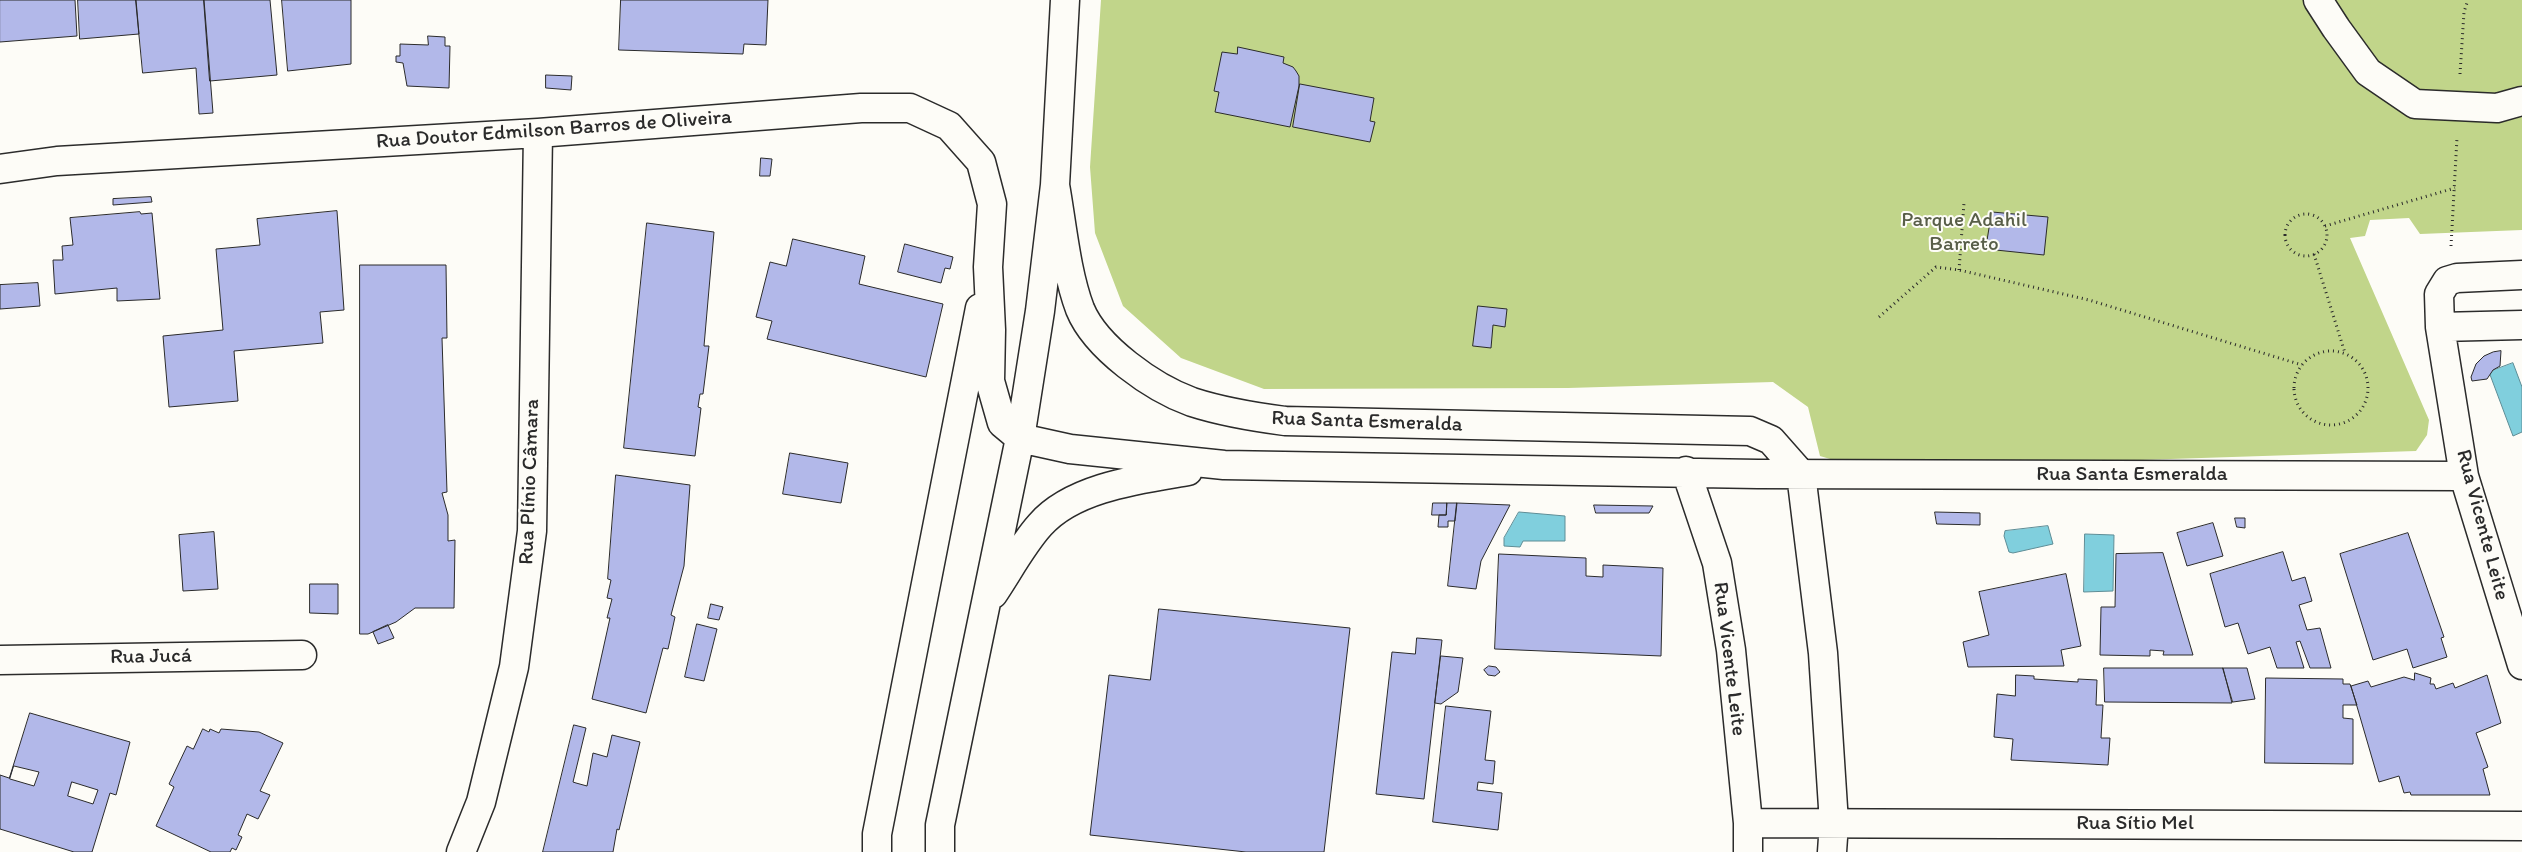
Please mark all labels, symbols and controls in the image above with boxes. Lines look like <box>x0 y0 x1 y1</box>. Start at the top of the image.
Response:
street label: Rua Doutor Edmilson Barros de Oliveira <box>375 105 733 155</box>
park label: Parque Adahil Barreto <box>1901 208 2027 258</box>
street label: Rua Plínio Câmara <box>515 399 545 565</box>
street label: Rua Santa Esmeralda <box>1271 406 1463 438</box>
street label: Rua Vicente Leite <box>2450 447 2514 603</box>
street label: Rua Santa Esmeralda <box>2036 462 2228 488</box>
street label: Rua Vicente Leite <box>1707 581 1751 737</box>
street label: Rua Jucá <box>110 644 192 670</box>
street label: Rua Sítio Mel <box>2076 811 2194 837</box>

